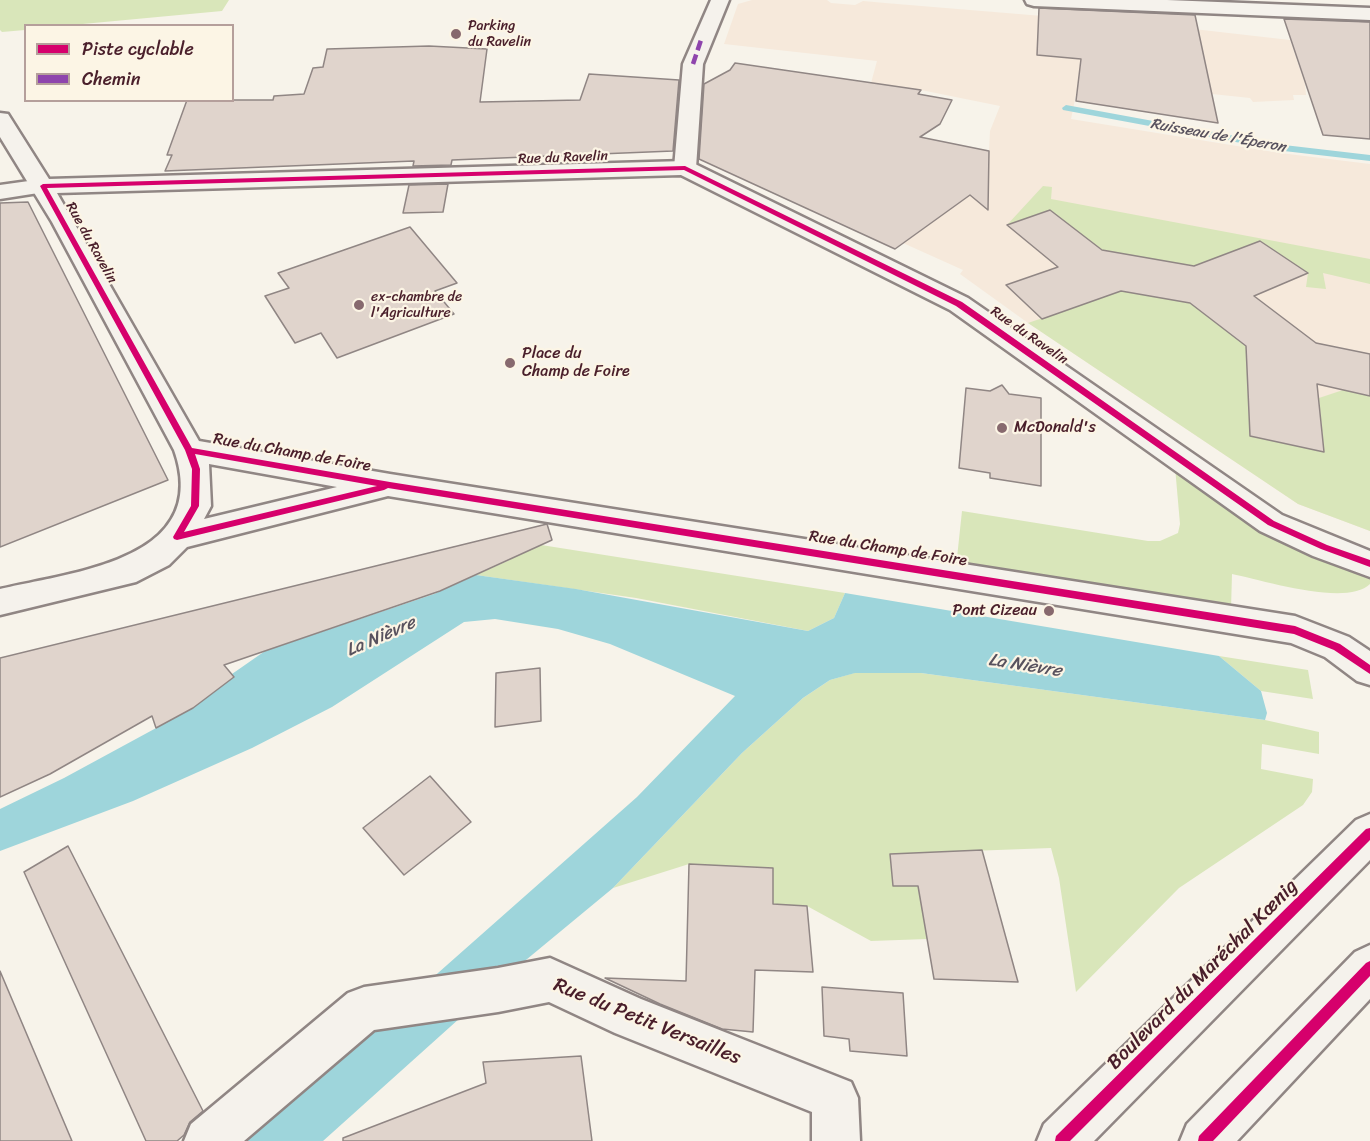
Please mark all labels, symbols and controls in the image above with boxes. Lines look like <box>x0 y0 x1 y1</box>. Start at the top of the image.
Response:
place label: Parking du Ravelin <box>468 18 531 50</box>
legend <box>24 24 234 102</box>
marker: Parking du Ravelin <box>449 27 463 41</box>
text: Piste cyclable <box>82 33 194 65</box>
text: Chemin <box>82 63 140 95</box>
water label: Ruisseau de l'Éperon <box>1149 115 1287 157</box>
street label: Rue du Ravelin <box>518 148 608 168</box>
street label: Rue du Ravelin <box>62 200 120 286</box>
place label: ex-chambre de l'Agriculture <box>371 289 462 322</box>
marker: ex-chambre de l'Agriculture <box>352 298 366 312</box>
street label: Rue du Ravelin <box>987 303 1071 369</box>
place label: Place du Champ de Foire <box>522 344 630 382</box>
marker: Place du Champ de Foire <box>503 356 517 370</box>
place label: McDonald's <box>1014 418 1096 438</box>
marker: McDonald's <box>995 421 1009 435</box>
street label: Rue du Champ de Foire <box>212 430 372 476</box>
street label: Rue du Champ de Foire <box>808 527 968 571</box>
place label: Pont Cizeau <box>953 601 1037 621</box>
marker: Pont Cizeau <box>1042 604 1056 618</box>
water label: La Nièvre <box>343 612 419 662</box>
water label: La Nièvre <box>987 650 1063 682</box>
street label: Boulevard du Maréchal Kœnig <box>1103 875 1303 1075</box>
street label: Rue du Petit Versailles <box>550 973 744 1071</box>

